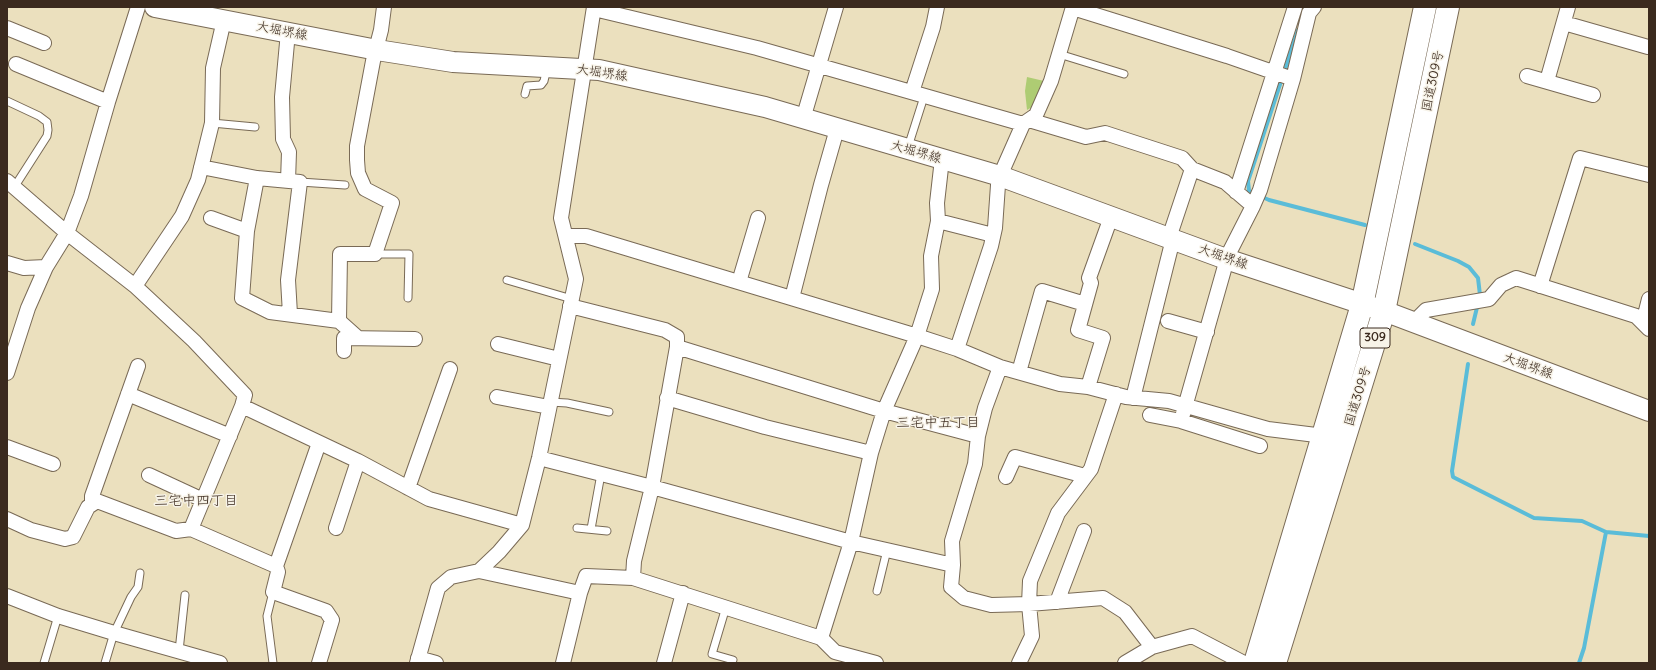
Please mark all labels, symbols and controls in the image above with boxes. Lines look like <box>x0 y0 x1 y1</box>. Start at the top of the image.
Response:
street label: 大堀堺線 <box>255 18 309 44</box>
street label: 国道309号 <box>1419 49 1447 113</box>
street label: 大堀堺線 <box>575 62 629 84</box>
street label: 大堀堺線 <box>889 137 943 167</box>
street label: 大堀堺線 <box>1196 241 1250 273</box>
road number: 309 <box>1360 328 1390 348</box>
street label: 大堀堺線 <box>1501 350 1555 382</box>
street label: 国道309号 <box>1341 364 1375 428</box>
district label: 三宅中五丁目 <box>896 415 980 431</box>
district label: 三宅中四丁目 <box>154 493 238 509</box>

